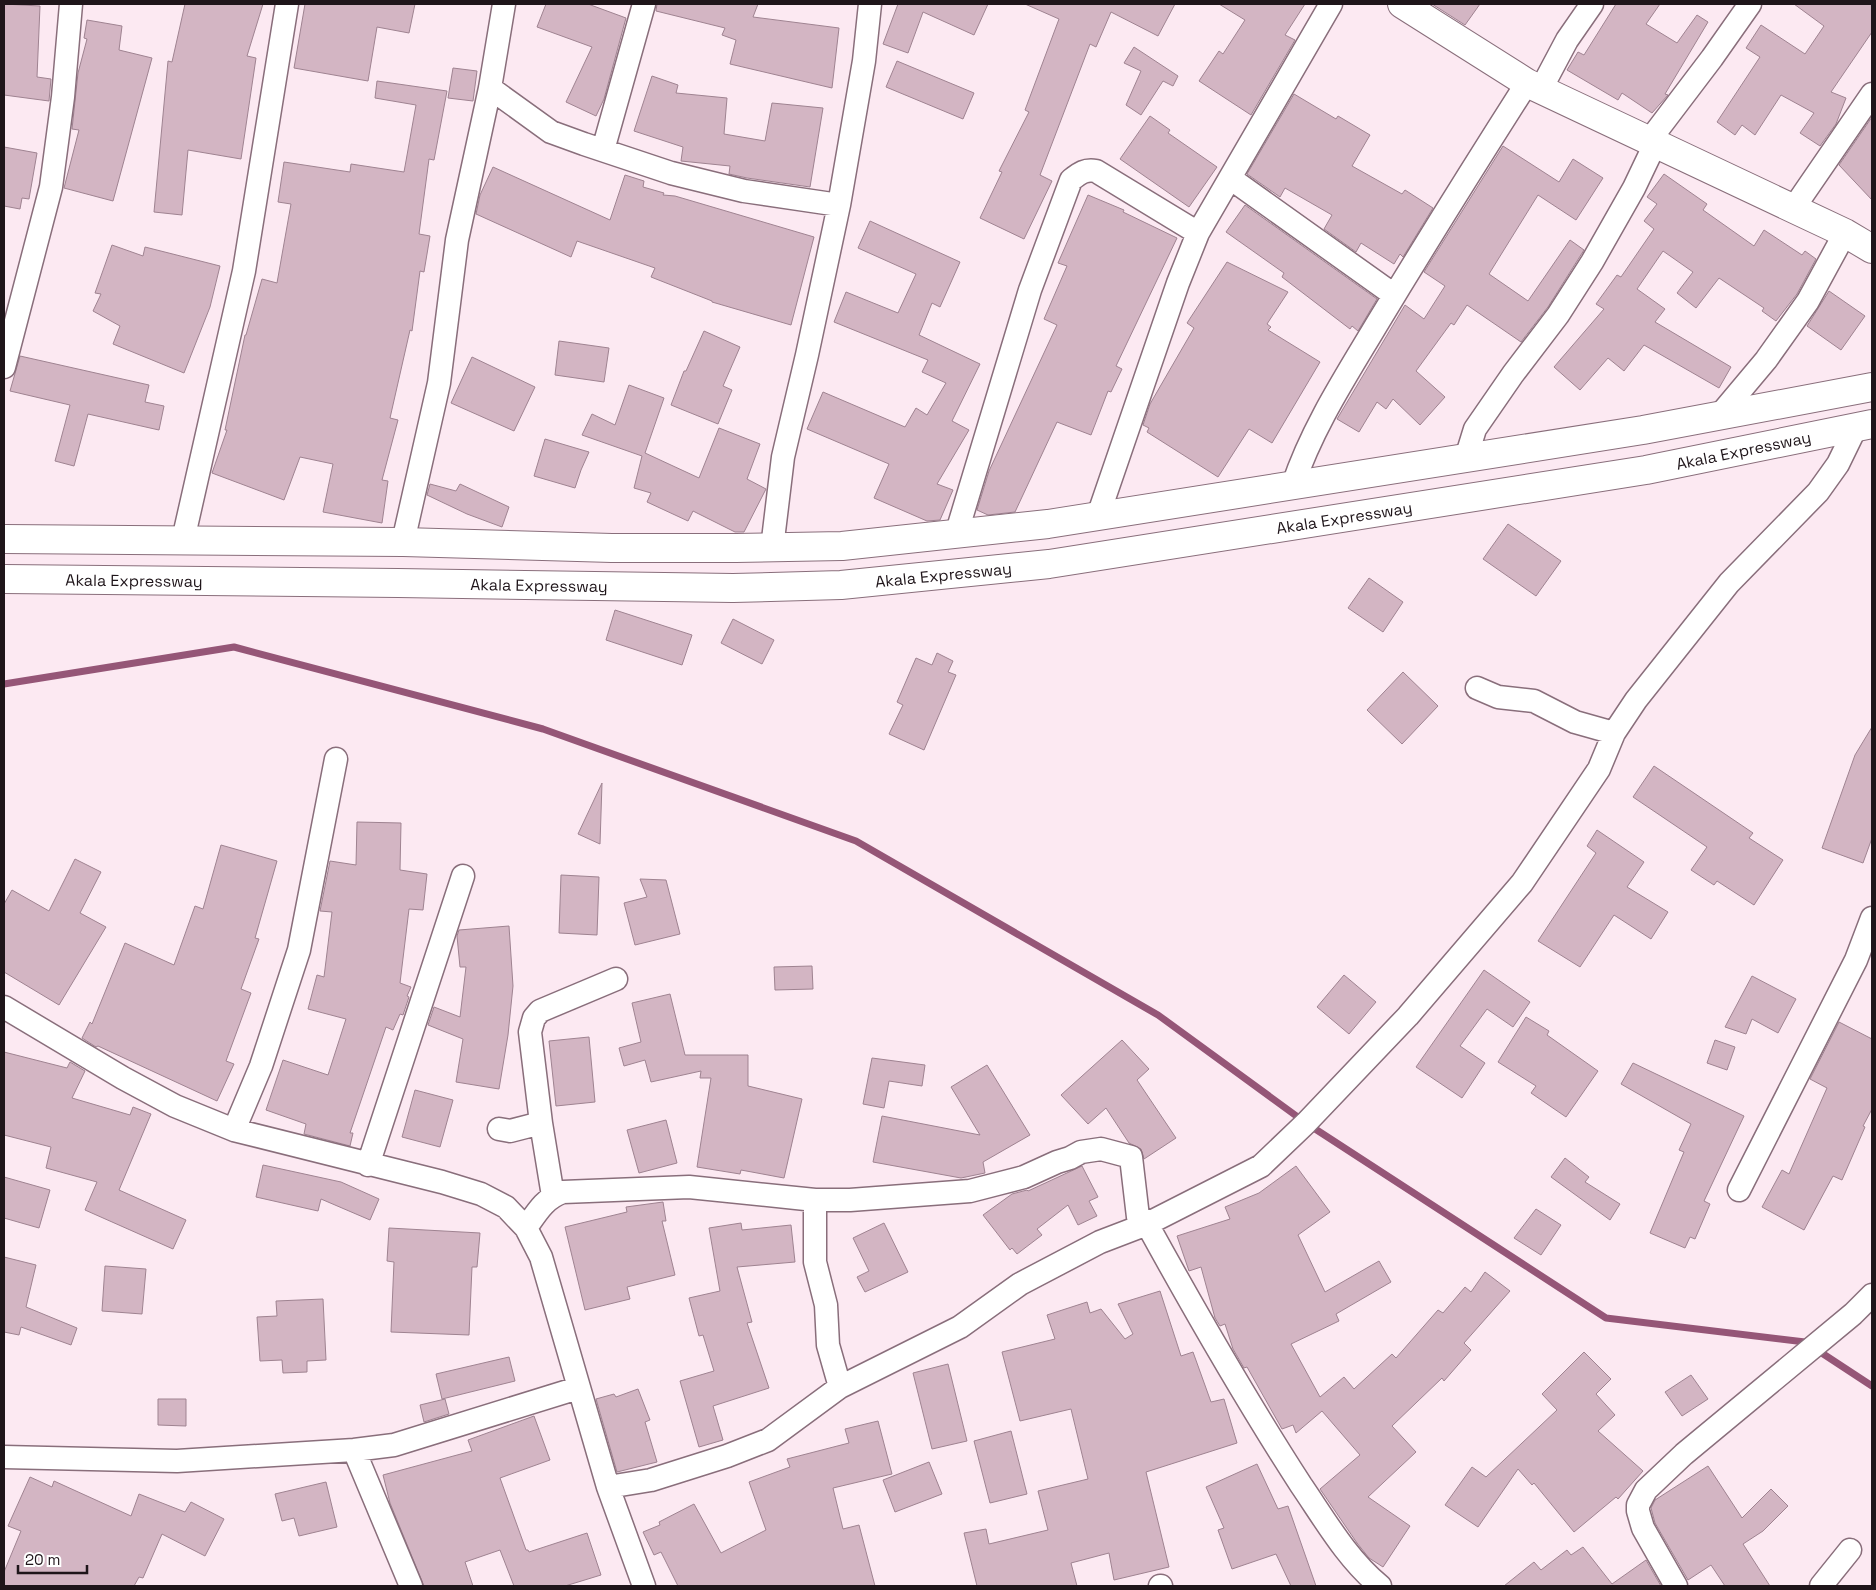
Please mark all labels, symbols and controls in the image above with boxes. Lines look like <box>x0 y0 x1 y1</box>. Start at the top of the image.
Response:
street label: Akala Expressway <box>1674 427 1813 475</box>
street label: Akala Expressway <box>1275 497 1414 539</box>
street label: Akala Expressway <box>874 558 1013 593</box>
street label: Akala Expressway <box>65 570 203 592</box>
street label: Akala Expressway <box>470 574 608 597</box>
scale bar <box>18 1542 86 1574</box>
text: 20 m <box>25 1550 60 1569</box>

